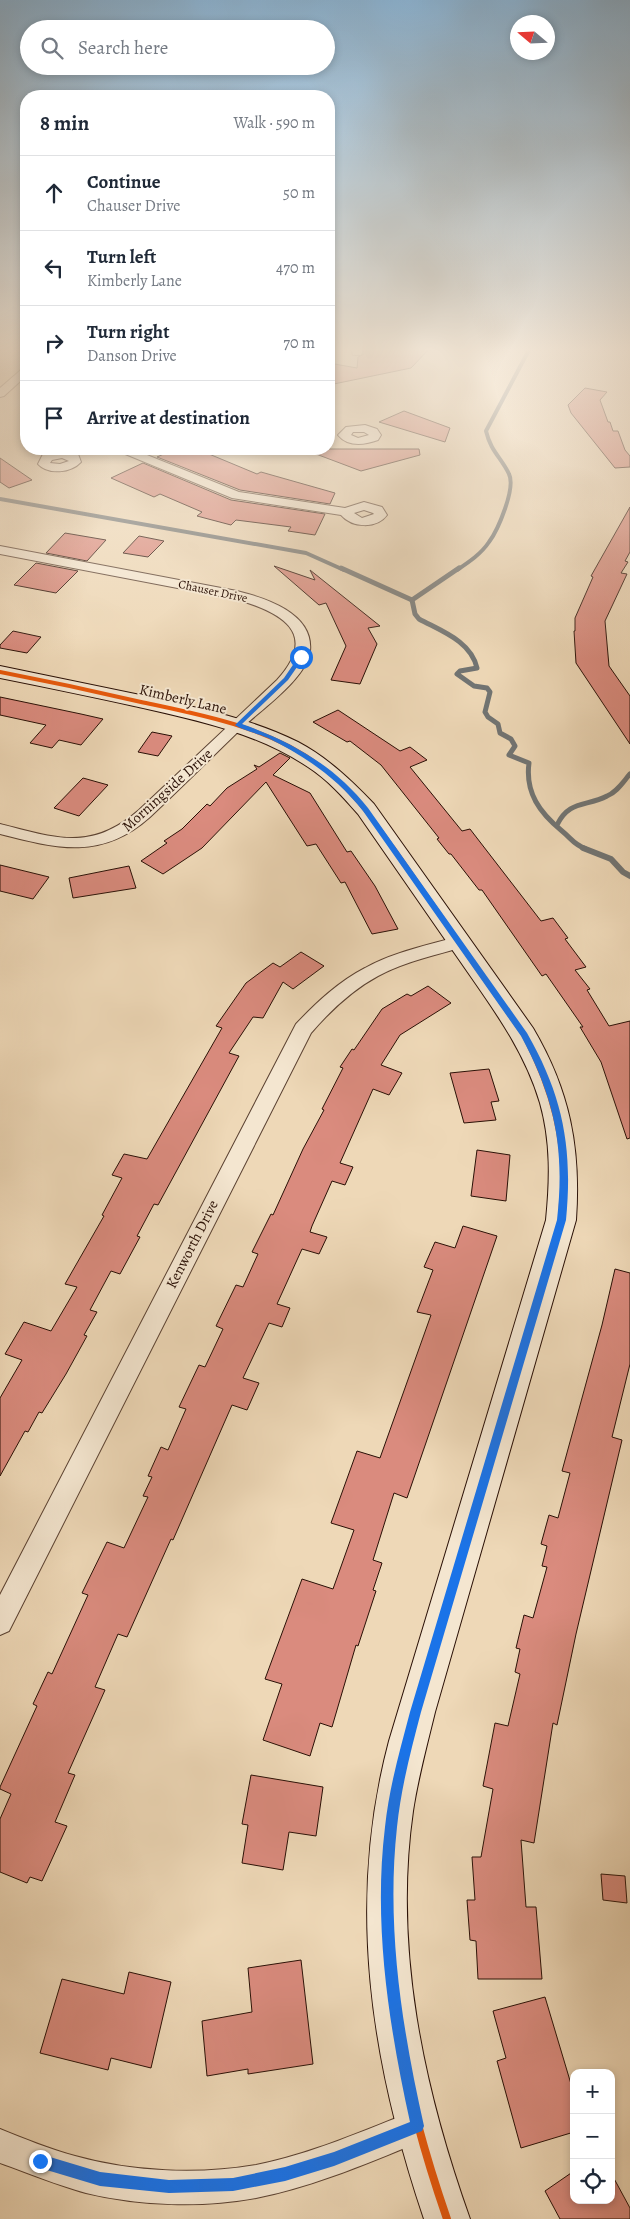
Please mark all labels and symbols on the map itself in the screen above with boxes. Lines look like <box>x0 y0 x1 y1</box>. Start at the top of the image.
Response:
north arrow <box>510 15 555 60</box>
street label: Chauser Drive <box>177 576 249 606</box>
route start <box>290 646 313 669</box>
street label: Kimberly Lane <box>137 679 229 719</box>
street label: Morningside Drive <box>117 744 217 836</box>
street label: Kenworth Drive <box>161 1196 223 1292</box>
route end <box>29 2150 52 2173</box>

